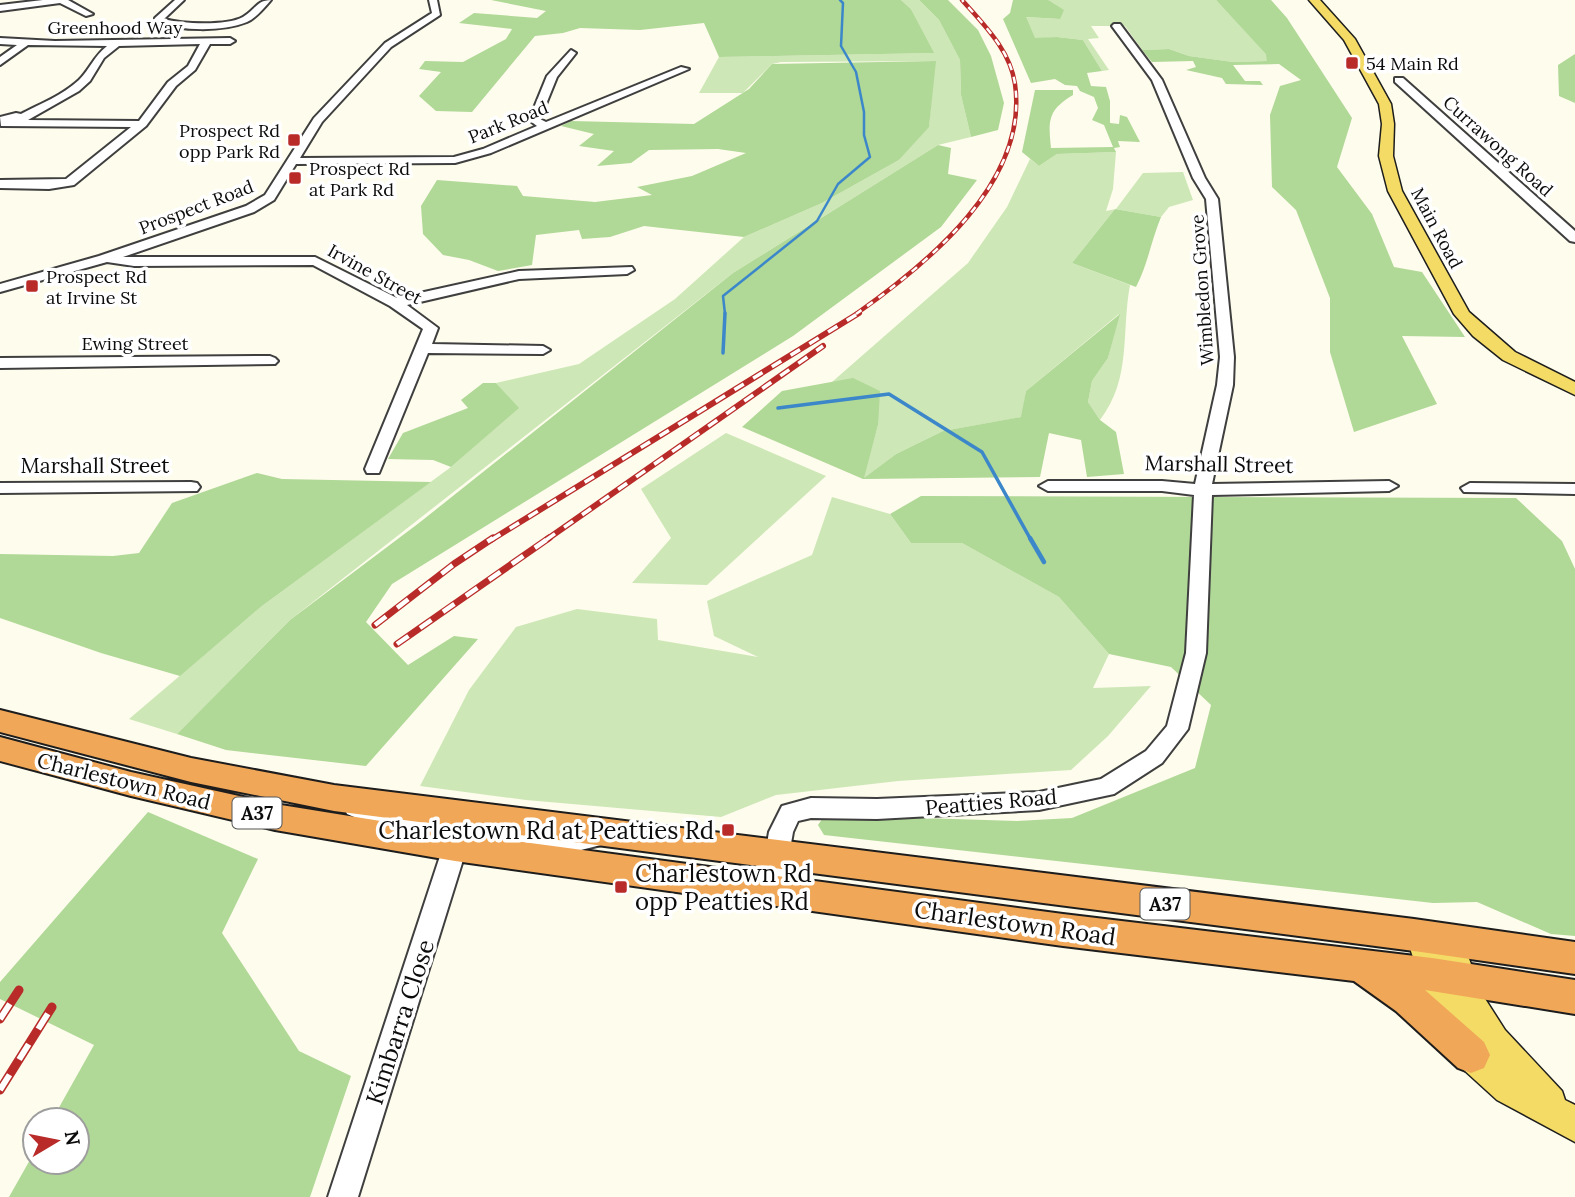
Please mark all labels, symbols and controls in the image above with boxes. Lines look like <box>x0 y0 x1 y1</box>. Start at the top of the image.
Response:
street label: Greenhood Way <box>48 16 183 39</box>
place label: 54 Main Rd <box>1366 52 1459 75</box>
marker: 54 Main Rd <box>1344 55 1360 71</box>
street label: Currawong Road <box>1438 91 1558 202</box>
street label: Park Road <box>465 96 551 148</box>
place label: Prospect Rd opp Park Rd <box>179 119 280 163</box>
marker: Prospect Rd opp Park Rd <box>286 132 302 148</box>
place label: Prospect Rd at Park Rd <box>309 157 410 201</box>
marker: Prospect Rd at Park Rd <box>287 170 303 186</box>
street label: Prospect Road <box>135 175 257 239</box>
street label: Main Road <box>1406 184 1468 273</box>
street label: Wimbledon Grove <box>1185 213 1219 366</box>
street label: Irvine Street <box>324 239 426 309</box>
place label: Prospect Rd at Irvine St <box>46 265 147 309</box>
marker: Prospect Rd at Irvine St <box>24 278 40 294</box>
street label: Ewing Street <box>81 332 189 355</box>
street label: Marshall Street <box>1144 449 1295 479</box>
street label: Marshall Street <box>21 452 170 479</box>
street label: Charlestown Road <box>34 746 214 816</box>
street label: Peatties Road <box>924 783 1058 821</box>
road number: A37 <box>232 798 282 828</box>
place label: Charlestown Rd at Peatties Rd <box>378 815 714 846</box>
marker: Charlestown Rd at Peatties Rd <box>720 822 736 838</box>
place label: Charlestown Rd opp Peatties Rd <box>635 858 812 917</box>
marker: Charlestown Rd opp Peatties Rd <box>613 879 629 895</box>
road number: A37 <box>1140 888 1190 920</box>
street label: Charlestown Road <box>912 893 1118 953</box>
street label: Kimbarra Close <box>359 936 441 1108</box>
north arrow <box>21 1106 91 1176</box>
text: N <box>60 1129 86 1148</box>

